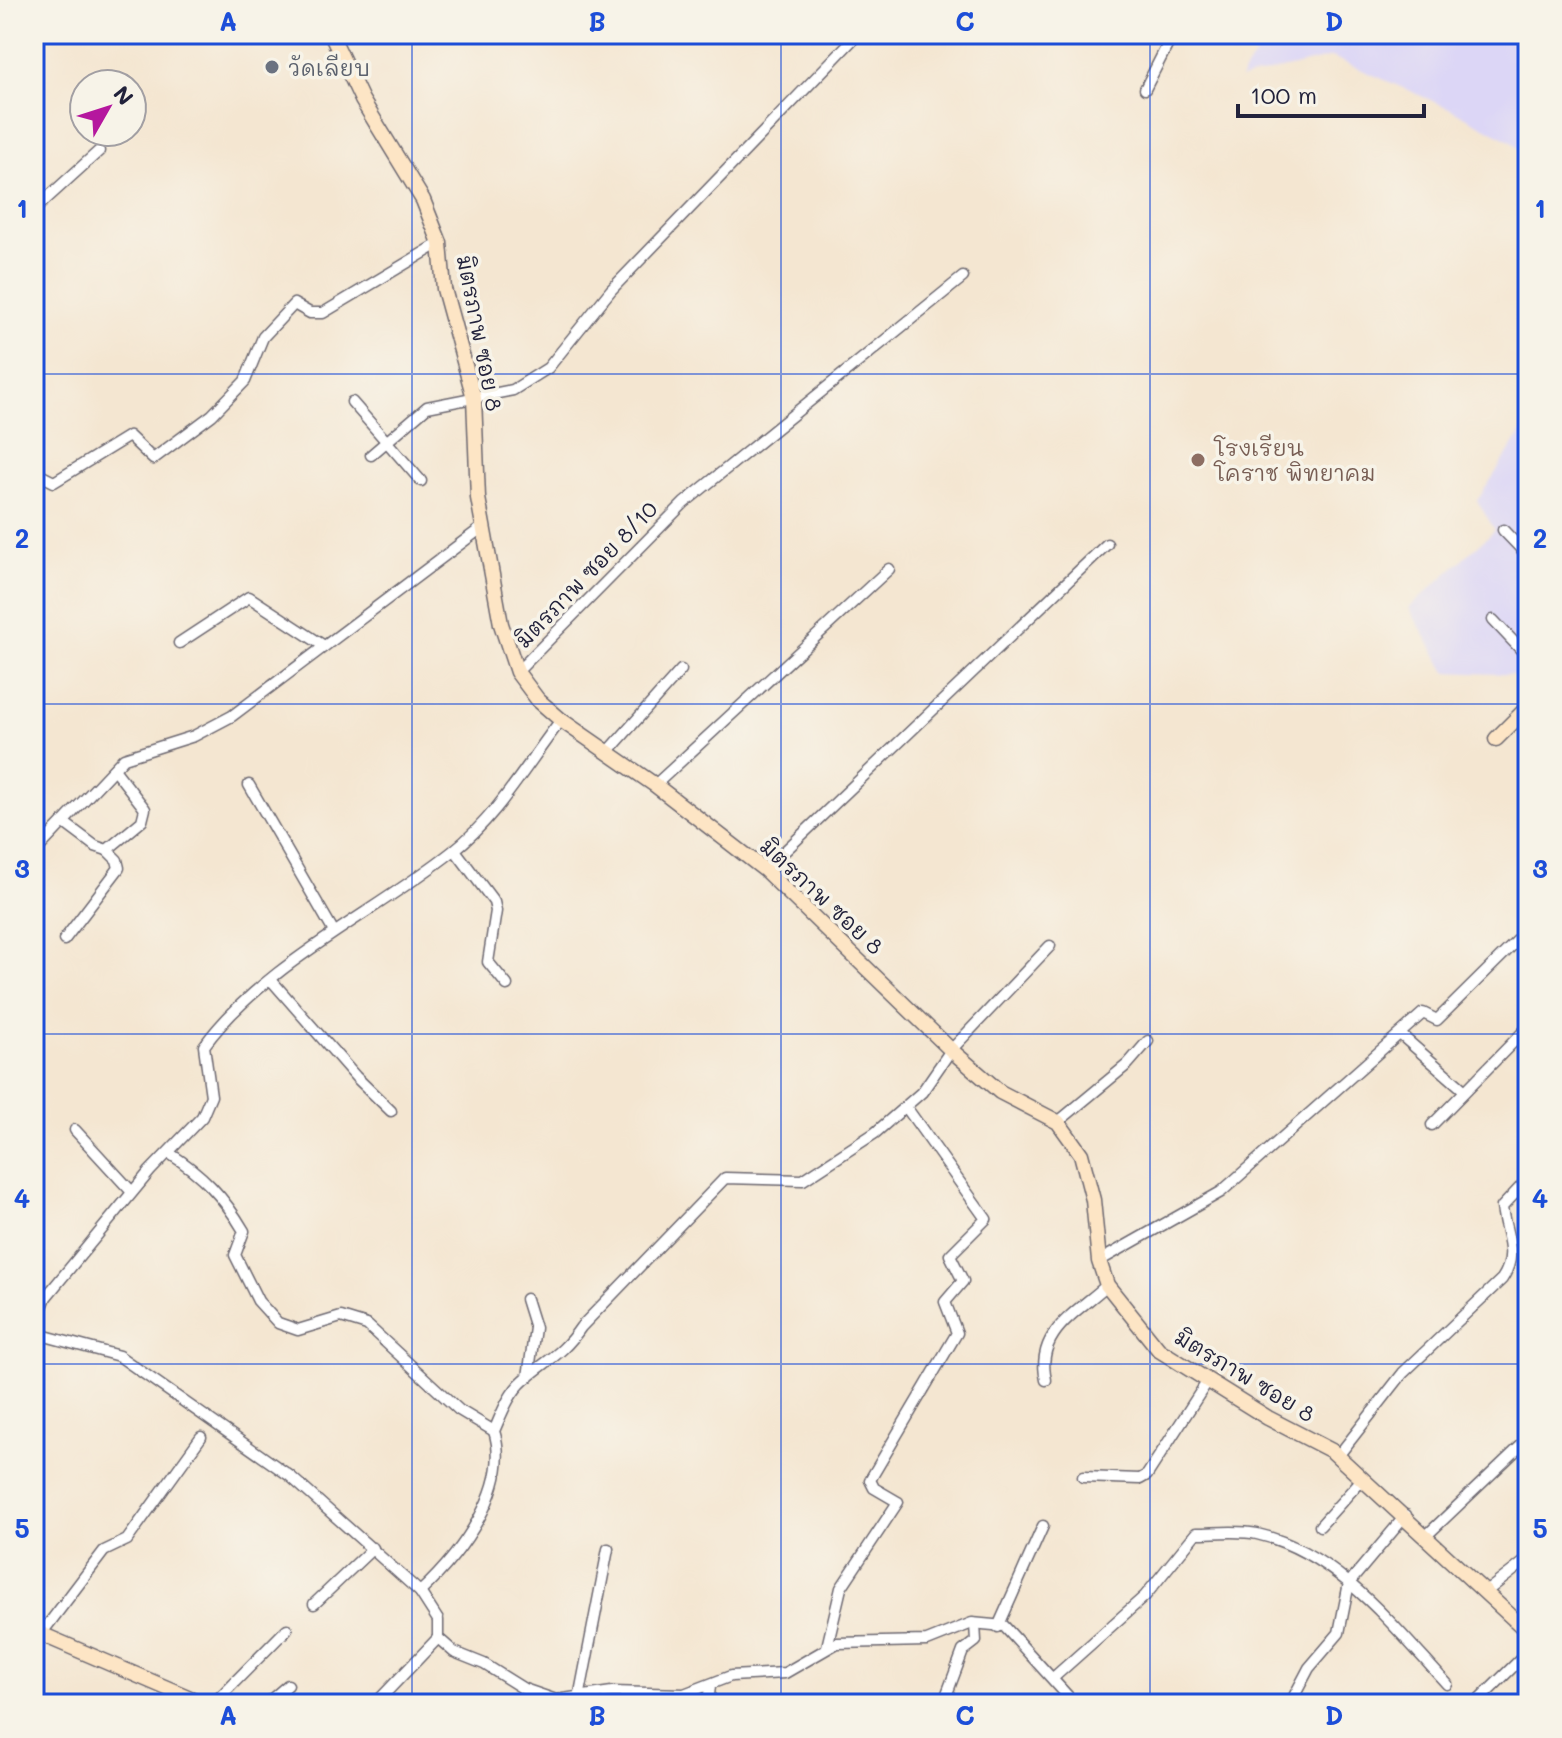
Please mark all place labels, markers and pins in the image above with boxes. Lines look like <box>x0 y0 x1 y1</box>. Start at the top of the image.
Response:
place label: วัดเลียบ <box>288 53 370 82</box>
marker: วัดเลียบ <box>263 58 281 76</box>
place label: โรงเรียน โคราช พิทยาคม <box>1213 433 1376 487</box>
marker: โรงเรียน โคราช พิทยาคม <box>1189 451 1207 469</box>

